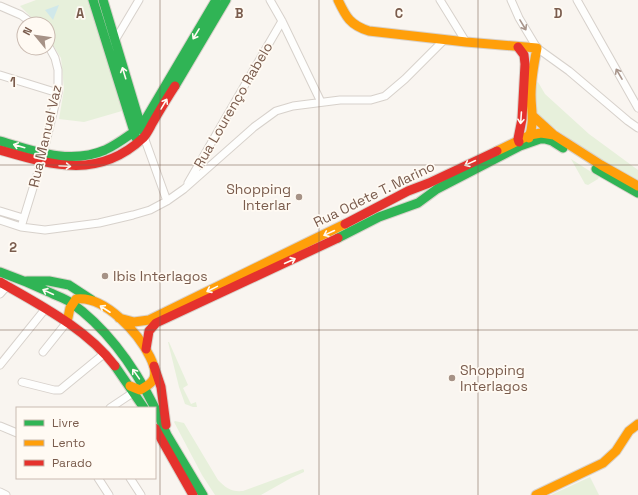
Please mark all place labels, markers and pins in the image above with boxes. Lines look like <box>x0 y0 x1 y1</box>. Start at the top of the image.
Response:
place label: Shopping Interlar <box>226 180 291 214</box>
marker: Shopping Interlar <box>294 192 304 202</box>
place label: Ibis Interlagos <box>113 267 208 285</box>
marker: Ibis Interlagos <box>100 271 110 281</box>
place label: Shopping Interlagos <box>460 361 528 395</box>
marker: Shopping Interlagos <box>447 373 457 383</box>

